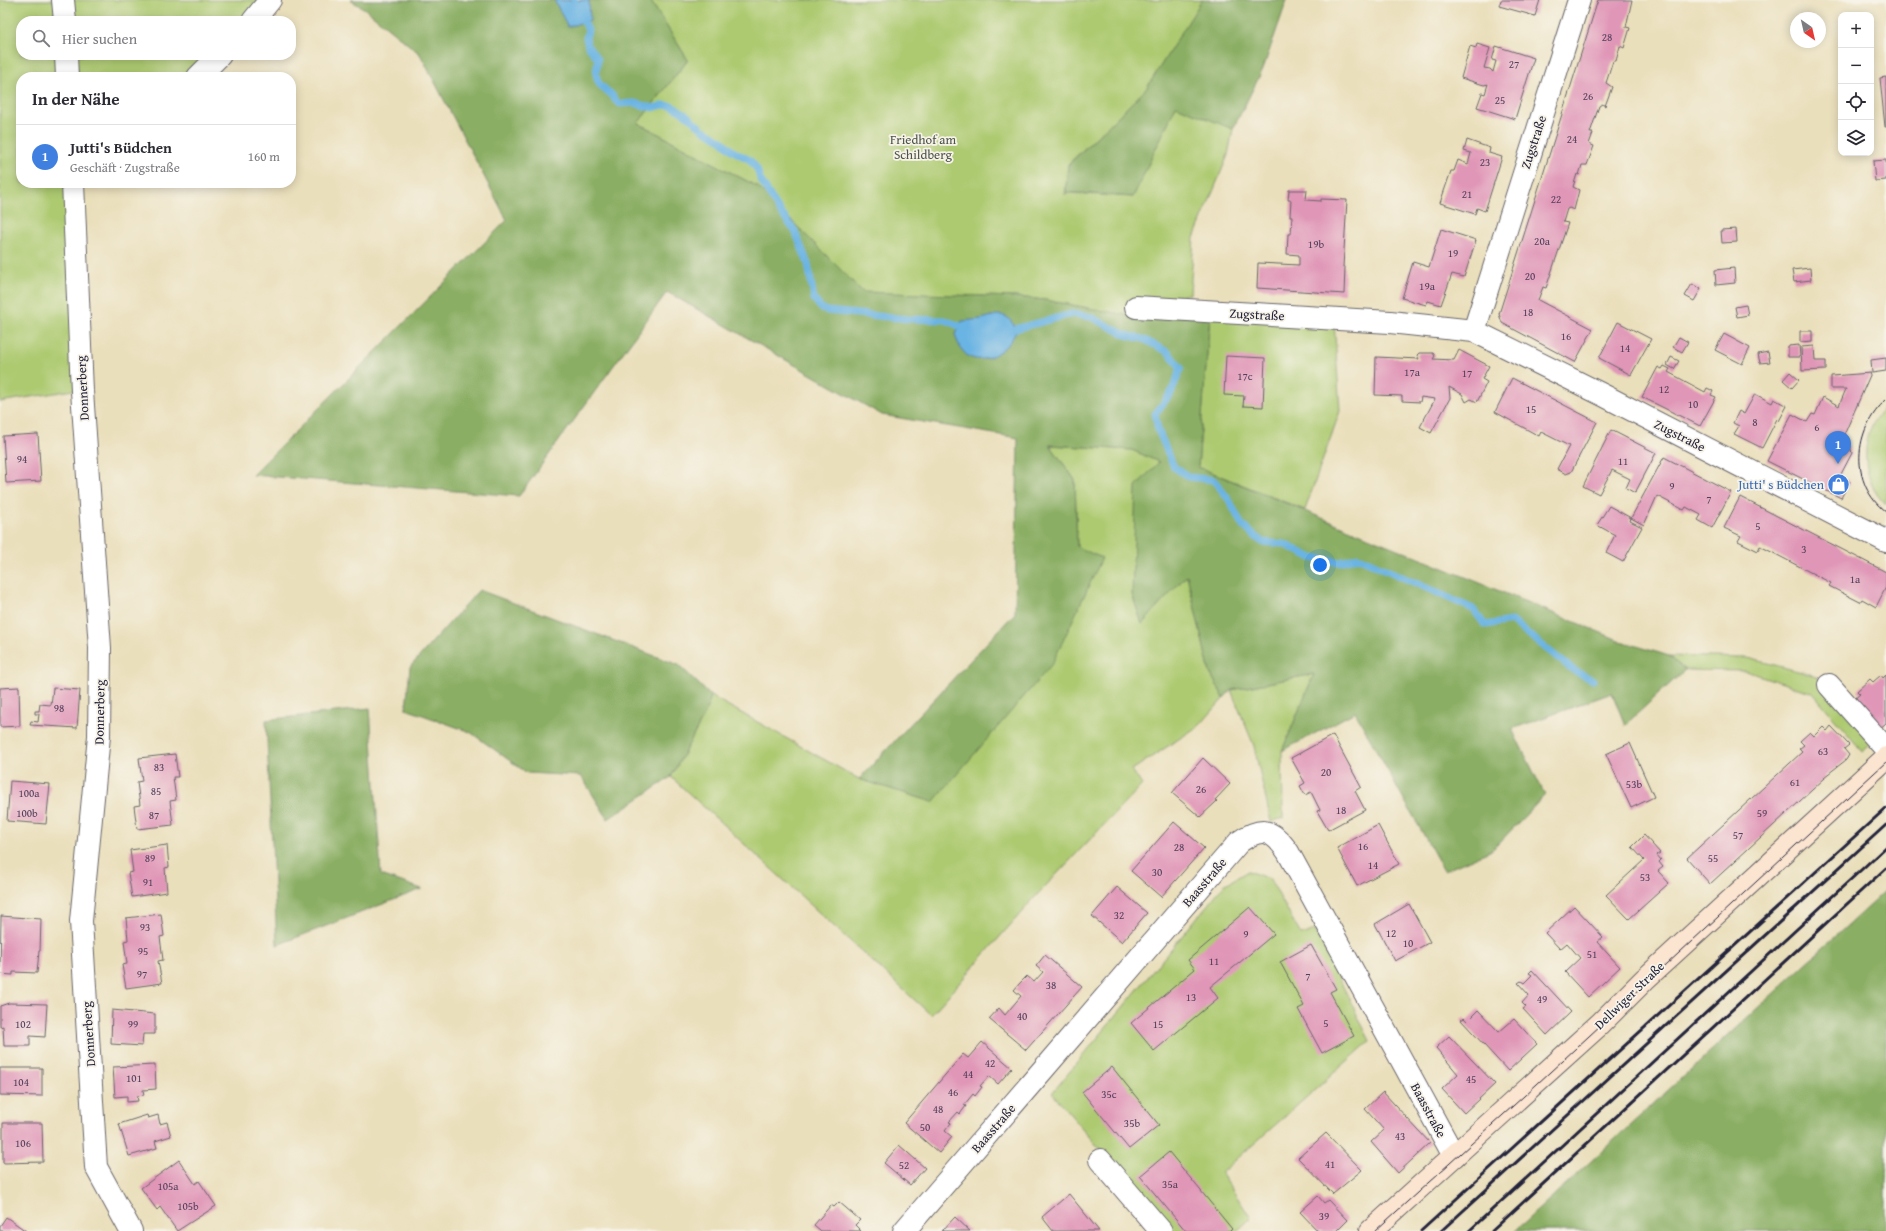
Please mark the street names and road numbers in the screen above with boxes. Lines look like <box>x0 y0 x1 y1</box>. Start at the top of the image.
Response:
street label: Zugstraße <box>1516 113 1551 171</box>
street label: Zugstraße <box>1229 304 1285 325</box>
street label: Donnerberg <box>71 354 94 421</box>
street label: Zugstraße <box>1651 414 1709 456</box>
street label: Donnerberg <box>89 679 110 745</box>
street label: Baasstraße <box>1178 854 1231 911</box>
street label: Dellwiger Straße <box>1590 957 1669 1034</box>
street label: Donnerberg <box>77 1000 100 1067</box>
street label: Baasstraße <box>1406 1079 1451 1141</box>
street label: Baasstraße <box>967 1100 1020 1157</box>

